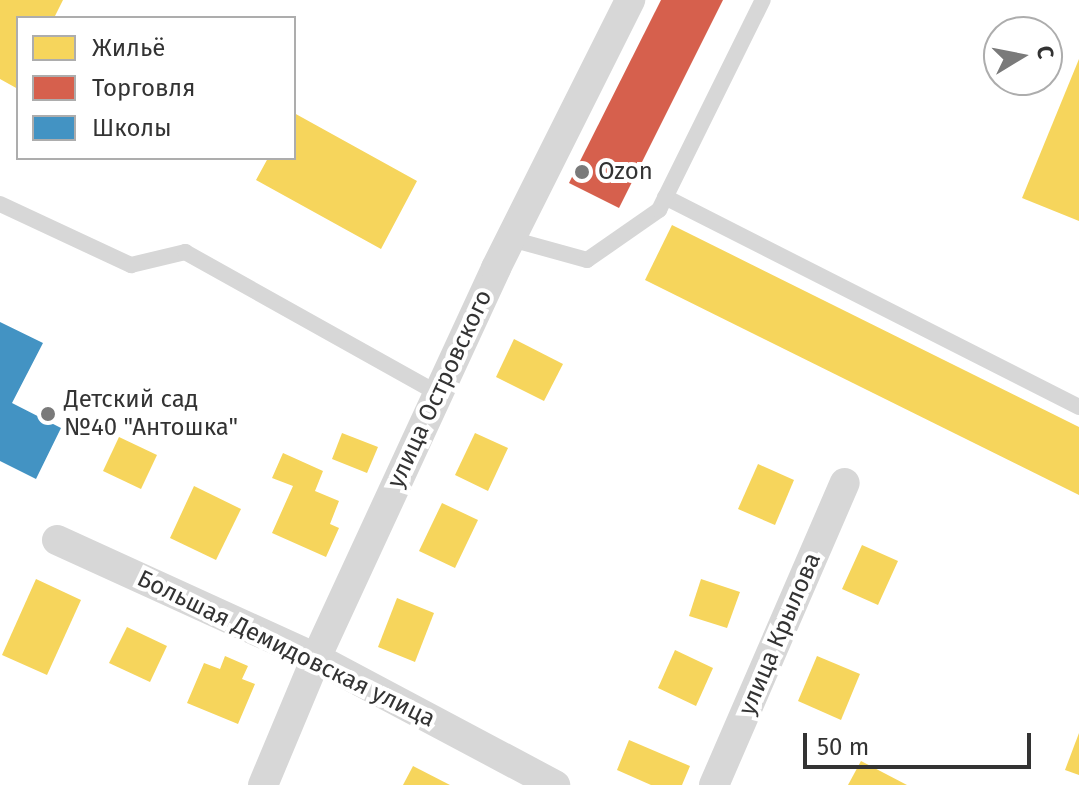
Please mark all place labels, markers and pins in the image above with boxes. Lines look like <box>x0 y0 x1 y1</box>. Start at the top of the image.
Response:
place label: Ozon <box>598 158 653 186</box>
marker: Ozon <box>573 163 591 181</box>
place label: Детский сад №40 "Антошка" <box>64 386 238 442</box>
marker: Детский сад №40 "Антошка" <box>39 405 57 423</box>

